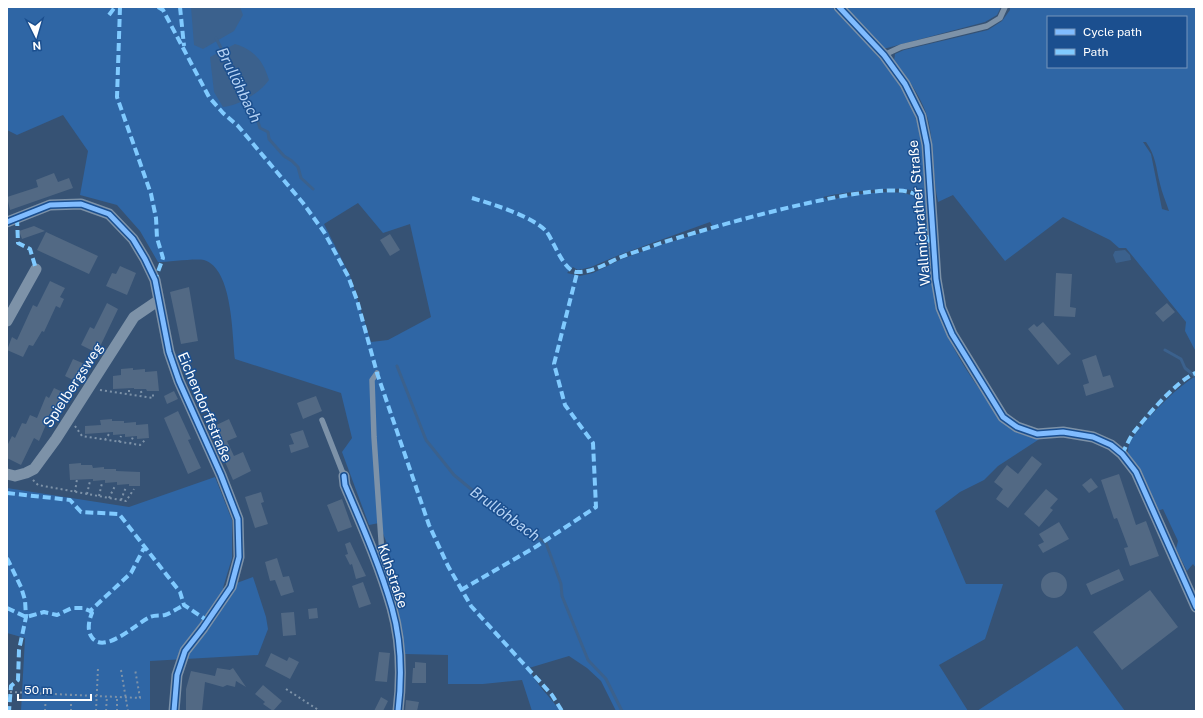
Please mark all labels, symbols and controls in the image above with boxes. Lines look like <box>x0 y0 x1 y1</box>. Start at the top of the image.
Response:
north arrow <box>16 16 56 56</box>
legend <box>1047 16 1187 68</box>
text: Cycle path <box>1083 25 1142 39</box>
text: N <box>32 40 42 52</box>
water label: Brullöhbach <box>214 44 265 125</box>
text: Path <box>1083 45 1109 59</box>
street label: Wallmichrather Straße <box>905 139 933 287</box>
street label: Spielbergsweg <box>40 339 106 430</box>
street label: Eichendorffstraße <box>175 350 235 464</box>
water label: Brullöhbach <box>467 483 543 544</box>
street label: Kuhstraße <box>375 542 411 610</box>
scale bar <box>18 676 91 702</box>
text: 50 m <box>24 683 52 697</box>

